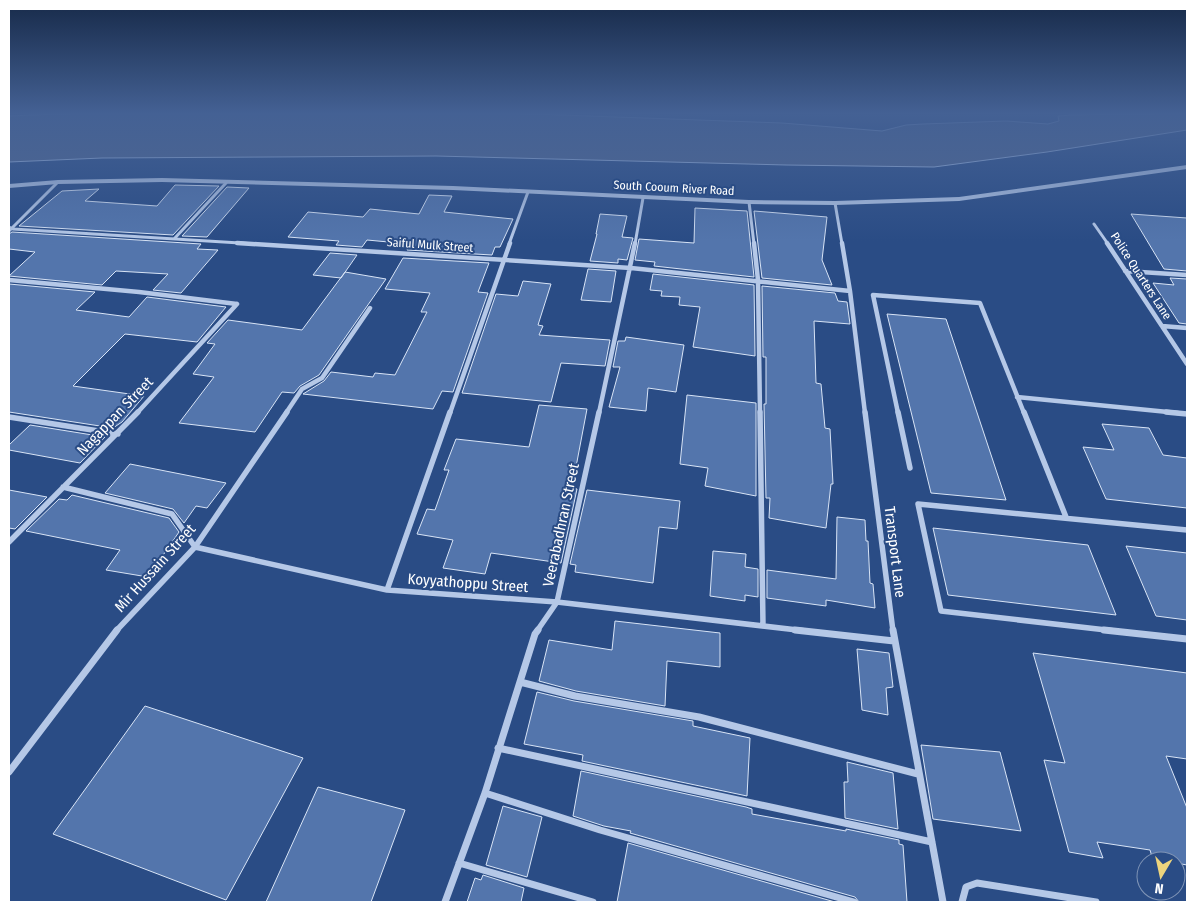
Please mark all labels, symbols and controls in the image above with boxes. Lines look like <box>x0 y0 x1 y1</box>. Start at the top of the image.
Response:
street label: South Cooum River Road <box>613 178 735 198</box>
street label: Police Quarters Lane <box>1108 230 1174 322</box>
street label: Saiful Mulk Street <box>386 235 474 255</box>
street label: Nagappan Street <box>73 373 157 459</box>
street label: Veerabadhran Street <box>539 462 583 588</box>
street label: Transport Lane <box>880 505 910 599</box>
street label: Mir Hussain Street <box>111 520 199 616</box>
street label: Koyyathoppu Street <box>407 570 529 596</box>
north arrow <box>1136 851 1186 901</box>
text: N <box>1154 879 1165 897</box>

